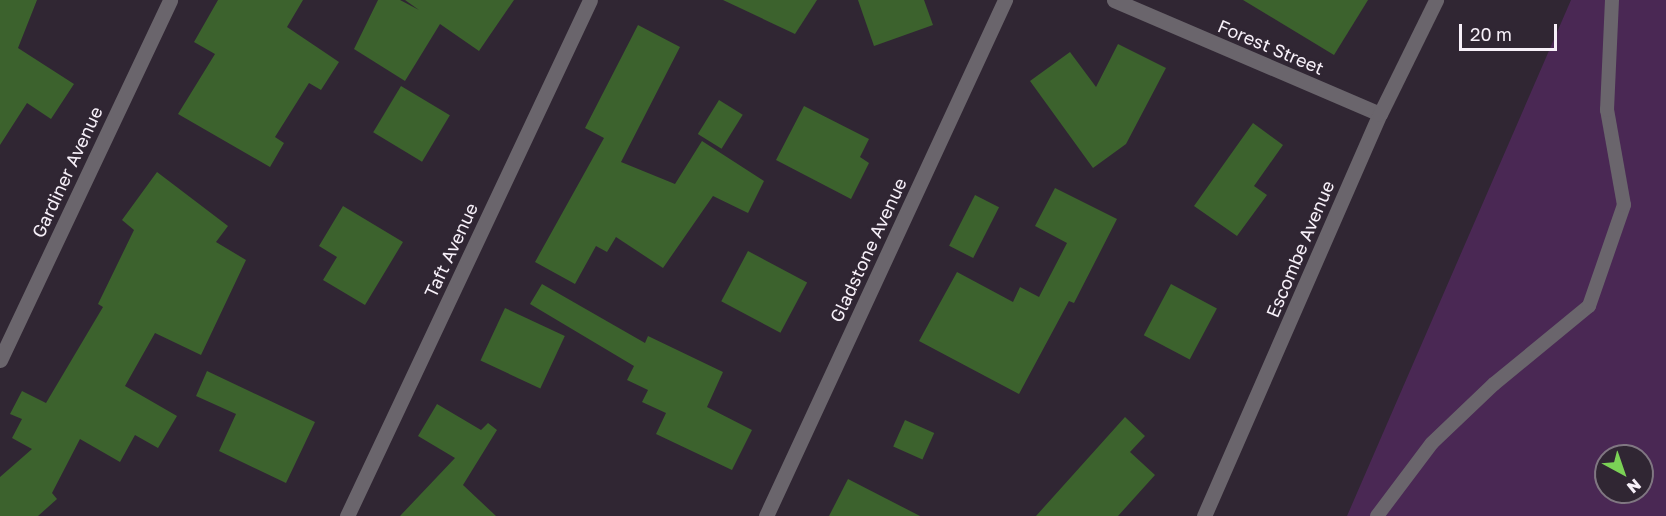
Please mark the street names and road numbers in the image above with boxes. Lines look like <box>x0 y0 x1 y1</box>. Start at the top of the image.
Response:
street label: Forest Street <box>1215 15 1327 79</box>
street label: Gardiner Avenue <box>27 103 107 241</box>
street label: Gladstone Avenue <box>825 174 911 326</box>
street label: Escombe Avenue <box>1261 177 1339 321</box>
street label: Taft Avenue <box>420 199 482 301</box>

